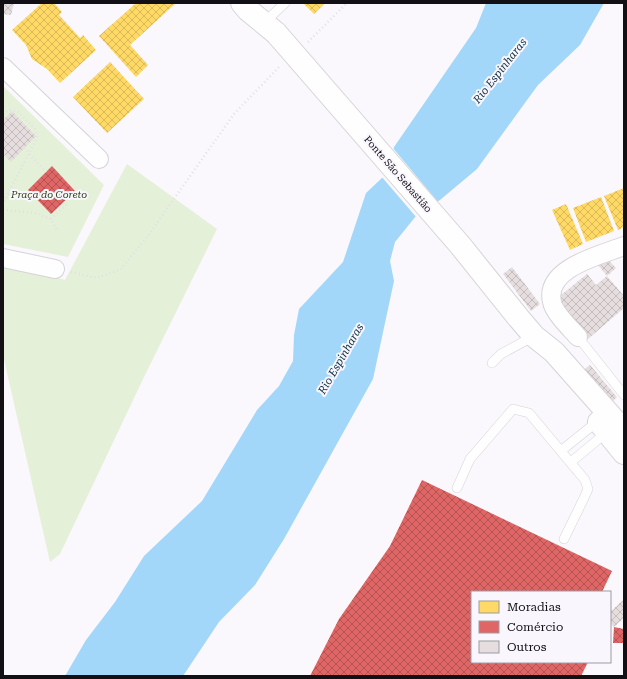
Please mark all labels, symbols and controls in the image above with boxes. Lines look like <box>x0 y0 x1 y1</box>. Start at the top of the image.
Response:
water label: Rio Espinharas <box>470 36 529 107</box>
street label: Ponte São Sebastião <box>362 134 434 214</box>
park label: Praça do Coreto <box>10 189 87 200</box>
water label: Rio Espinharas <box>315 322 366 397</box>
legend <box>471 591 611 663</box>
text: Moradias <box>507 600 561 614</box>
text: Comércio <box>507 620 563 634</box>
text: Outros <box>507 640 547 654</box>

